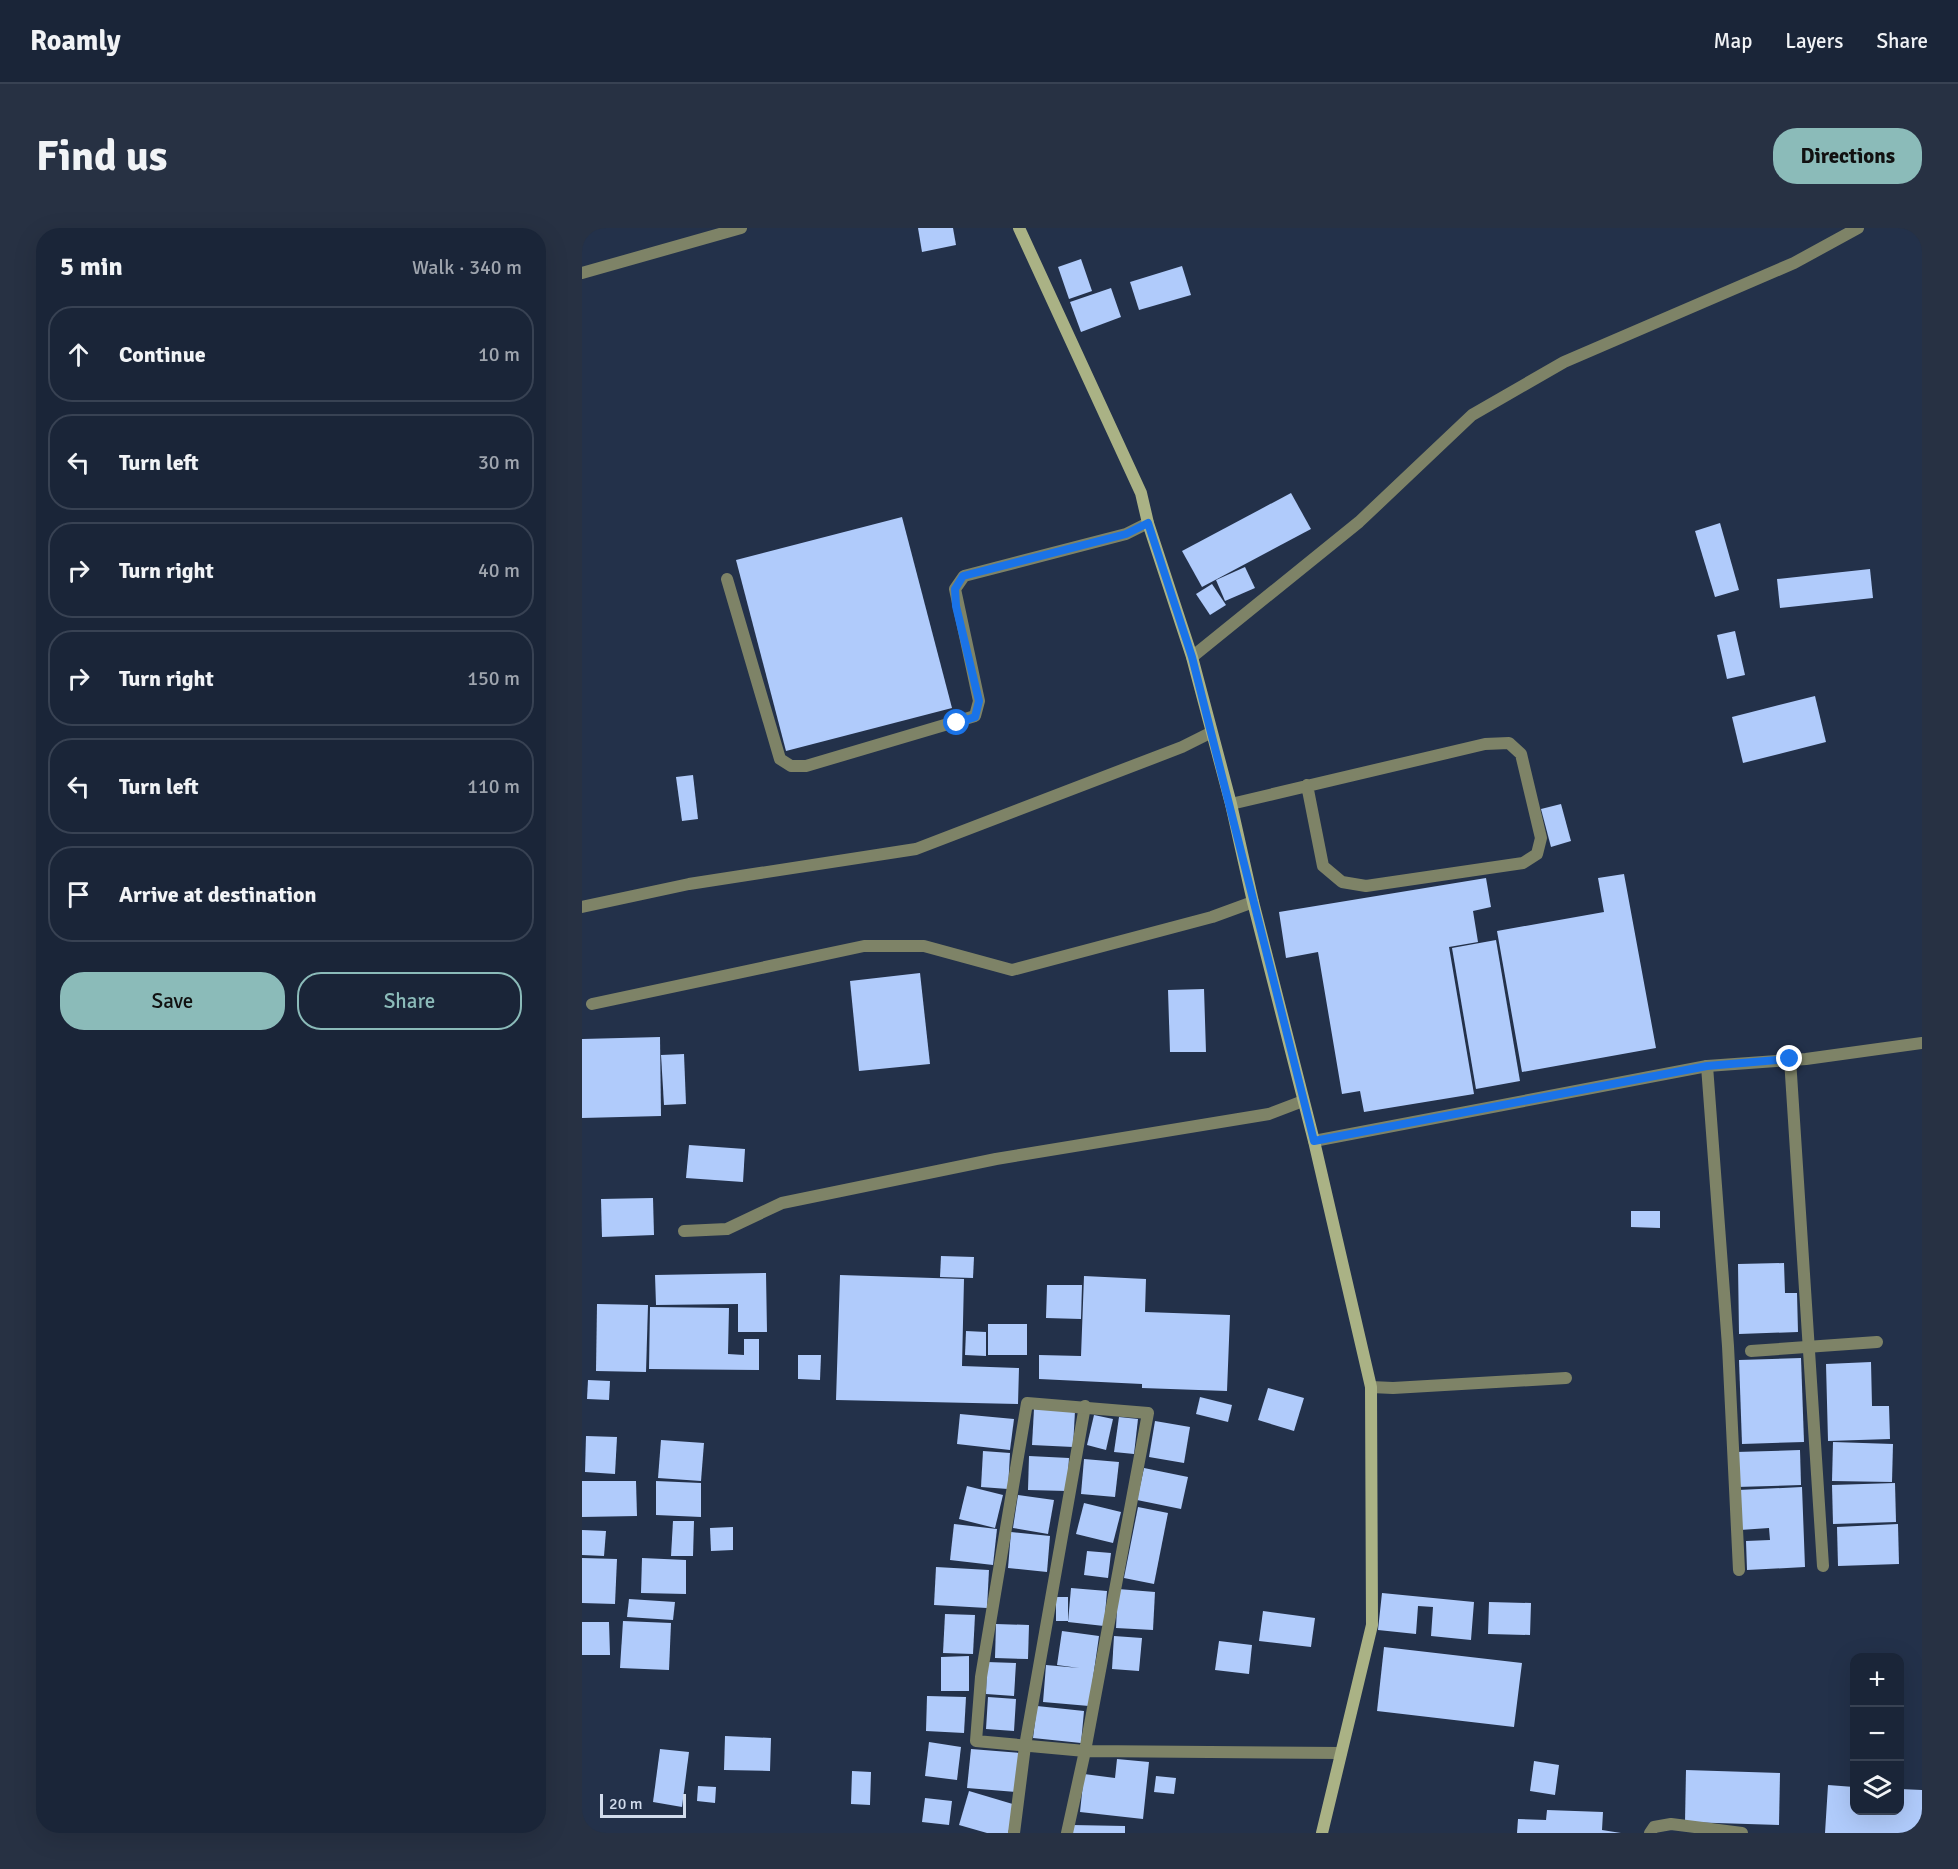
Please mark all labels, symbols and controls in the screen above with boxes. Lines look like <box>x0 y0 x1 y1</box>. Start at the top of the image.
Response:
text: Roamly <box>30 24 121 58</box>
text: Map <box>1714 28 1752 54</box>
text: Layers <box>1785 28 1843 54</box>
text: Share <box>1876 28 1928 54</box>
button: Directions <box>1773 128 1922 184</box>
text: Find us <box>36 131 167 182</box>
text: 5 min <box>60 251 123 283</box>
text: Walk · 340 m <box>412 255 522 280</box>
icon: ahead <box>62 338 95 371</box>
text: Continue <box>119 341 206 368</box>
text: 10 m <box>478 342 520 367</box>
icon: left <box>62 446 95 479</box>
text: Turn left <box>119 449 199 476</box>
text: 30 m <box>478 450 520 475</box>
icon: right <box>62 554 95 587</box>
text: Turn right <box>119 557 214 584</box>
text: 40 m <box>478 558 520 583</box>
icon: right <box>62 662 95 695</box>
text: Turn right <box>119 665 214 692</box>
text: 150 m <box>467 666 520 691</box>
route start <box>943 709 969 735</box>
icon: left <box>62 770 95 803</box>
text: Turn left <box>119 773 199 800</box>
text: 110 m <box>467 774 520 799</box>
icon: arrive <box>62 878 95 911</box>
text: Arrive at destination <box>119 881 316 908</box>
button: Save <box>60 972 285 1030</box>
button: Share <box>297 972 522 1030</box>
route end <box>1776 1045 1802 1071</box>
map controls <box>1850 1653 1904 1815</box>
button: + <box>1850 1653 1904 1707</box>
button: − <box>1850 1707 1904 1761</box>
button: layers <box>1850 1761 1904 1815</box>
scale bar <box>600 1791 686 1818</box>
text: 20 m <box>609 1794 643 1814</box>

